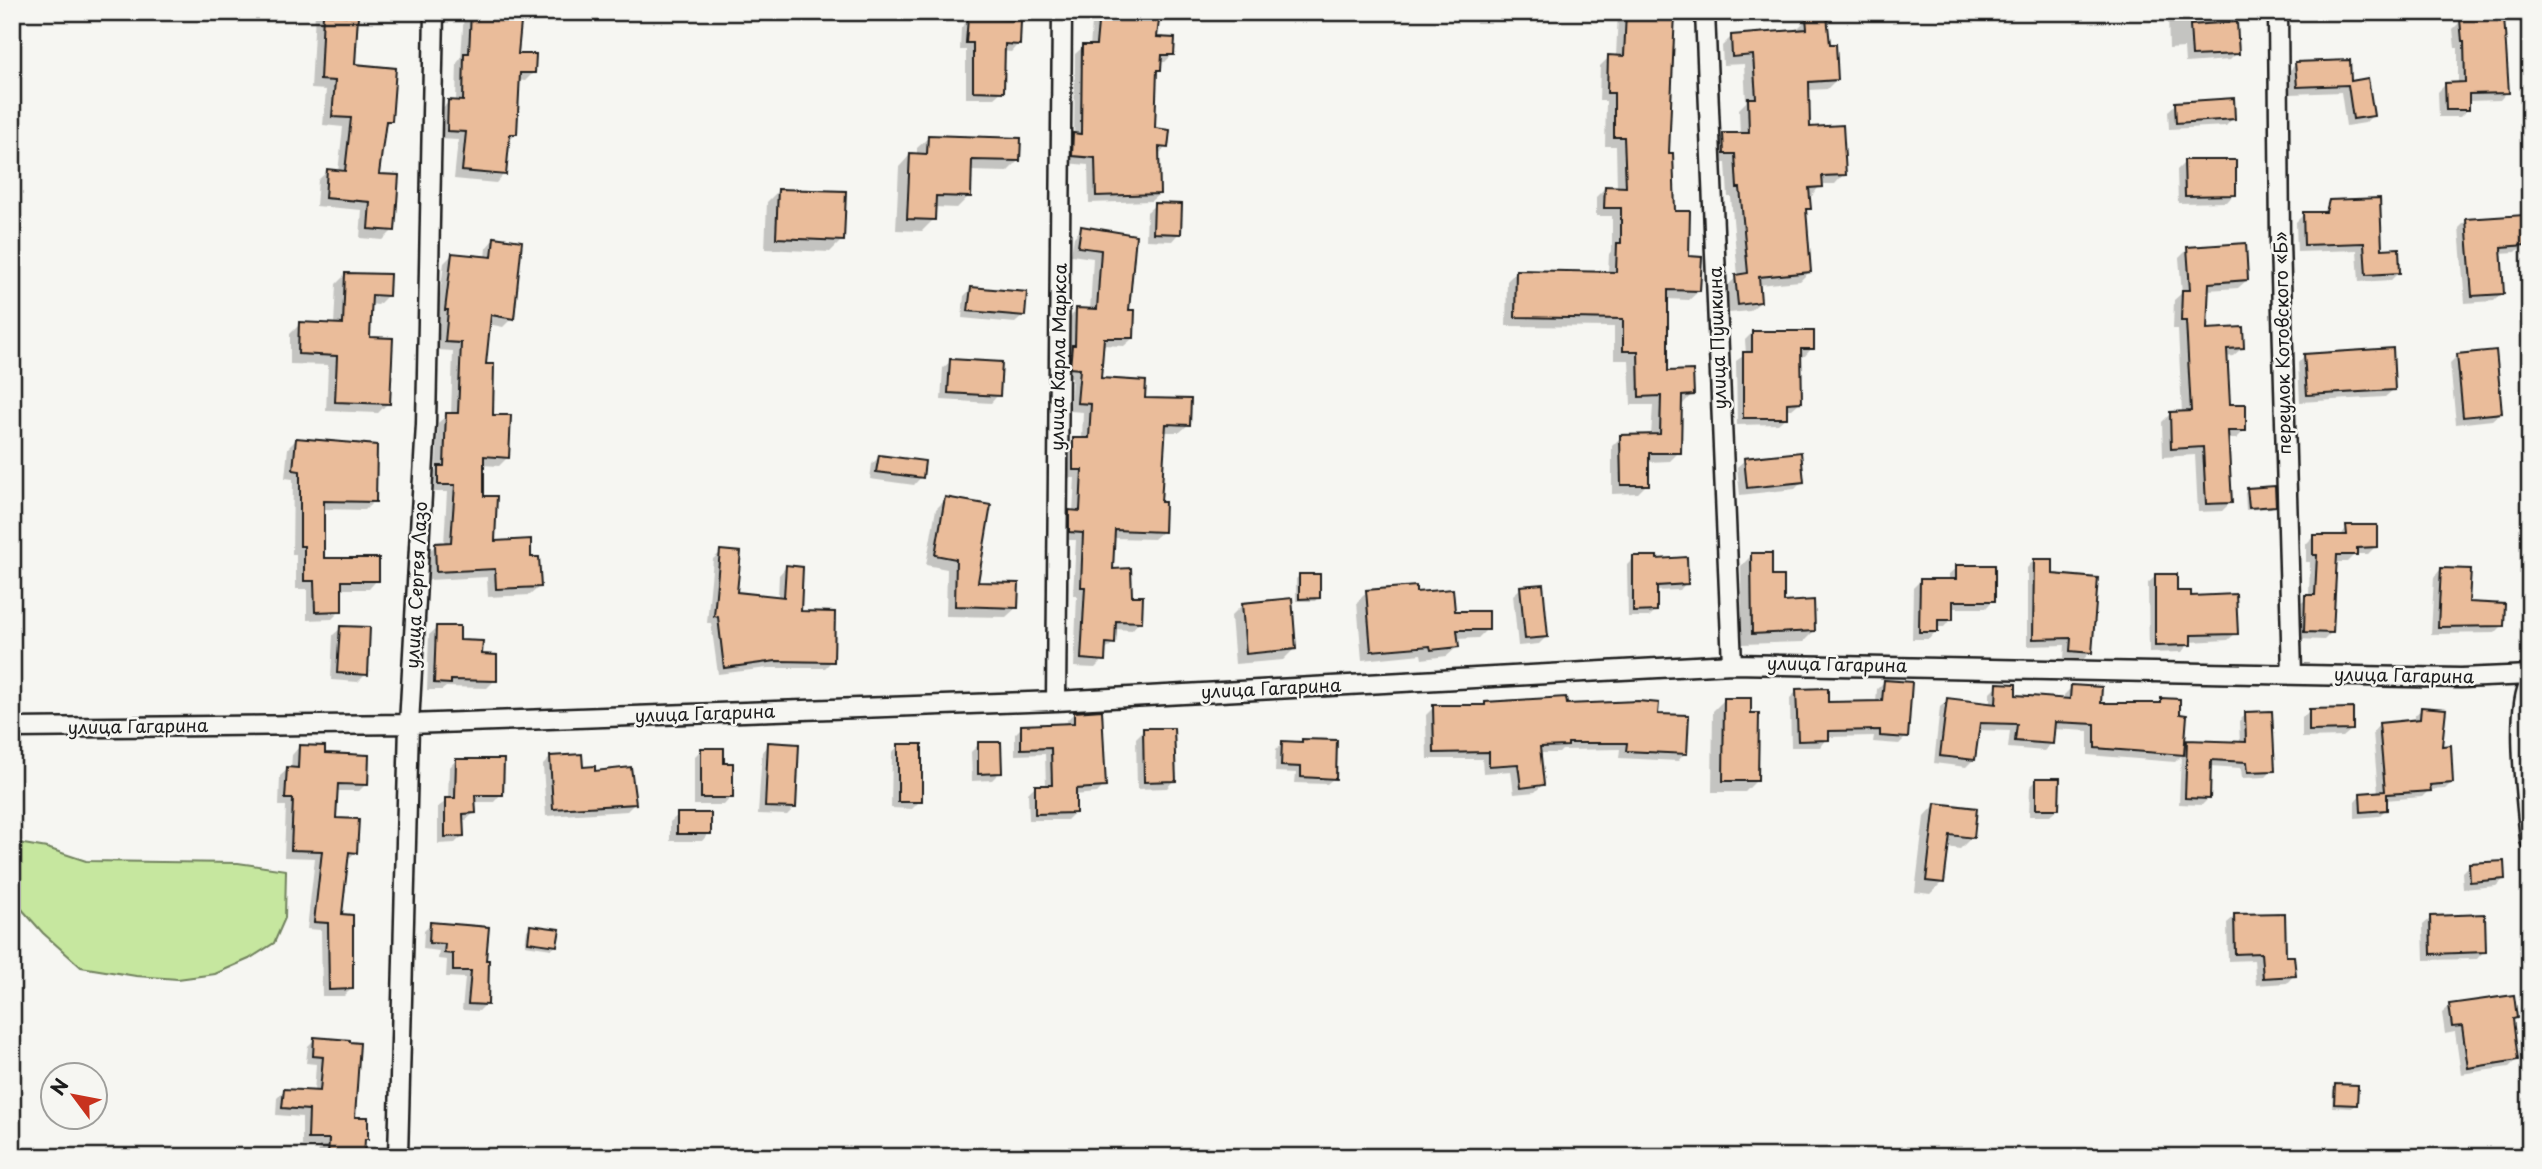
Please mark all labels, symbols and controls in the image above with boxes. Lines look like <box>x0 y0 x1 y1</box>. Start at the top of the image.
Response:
street label: переулок Котовского «Б» <box>2266 231 2297 455</box>
street label: улица Карла Маркса <box>1042 262 1073 451</box>
street label: улица Пушкина <box>1700 266 1732 410</box>
street label: улица Сергея Лазо <box>398 501 433 669</box>
street label: улица Гагарина <box>1767 649 1908 678</box>
street label: улица Гагарина <box>2334 660 2475 689</box>
street label: улица Гагарина <box>1200 670 1342 705</box>
street label: улица Гагарина <box>634 697 776 728</box>
street label: улица Гагарина <box>67 711 209 740</box>
north arrow <box>38 1060 108 1130</box>
text: N <box>43 1073 75 1100</box>

